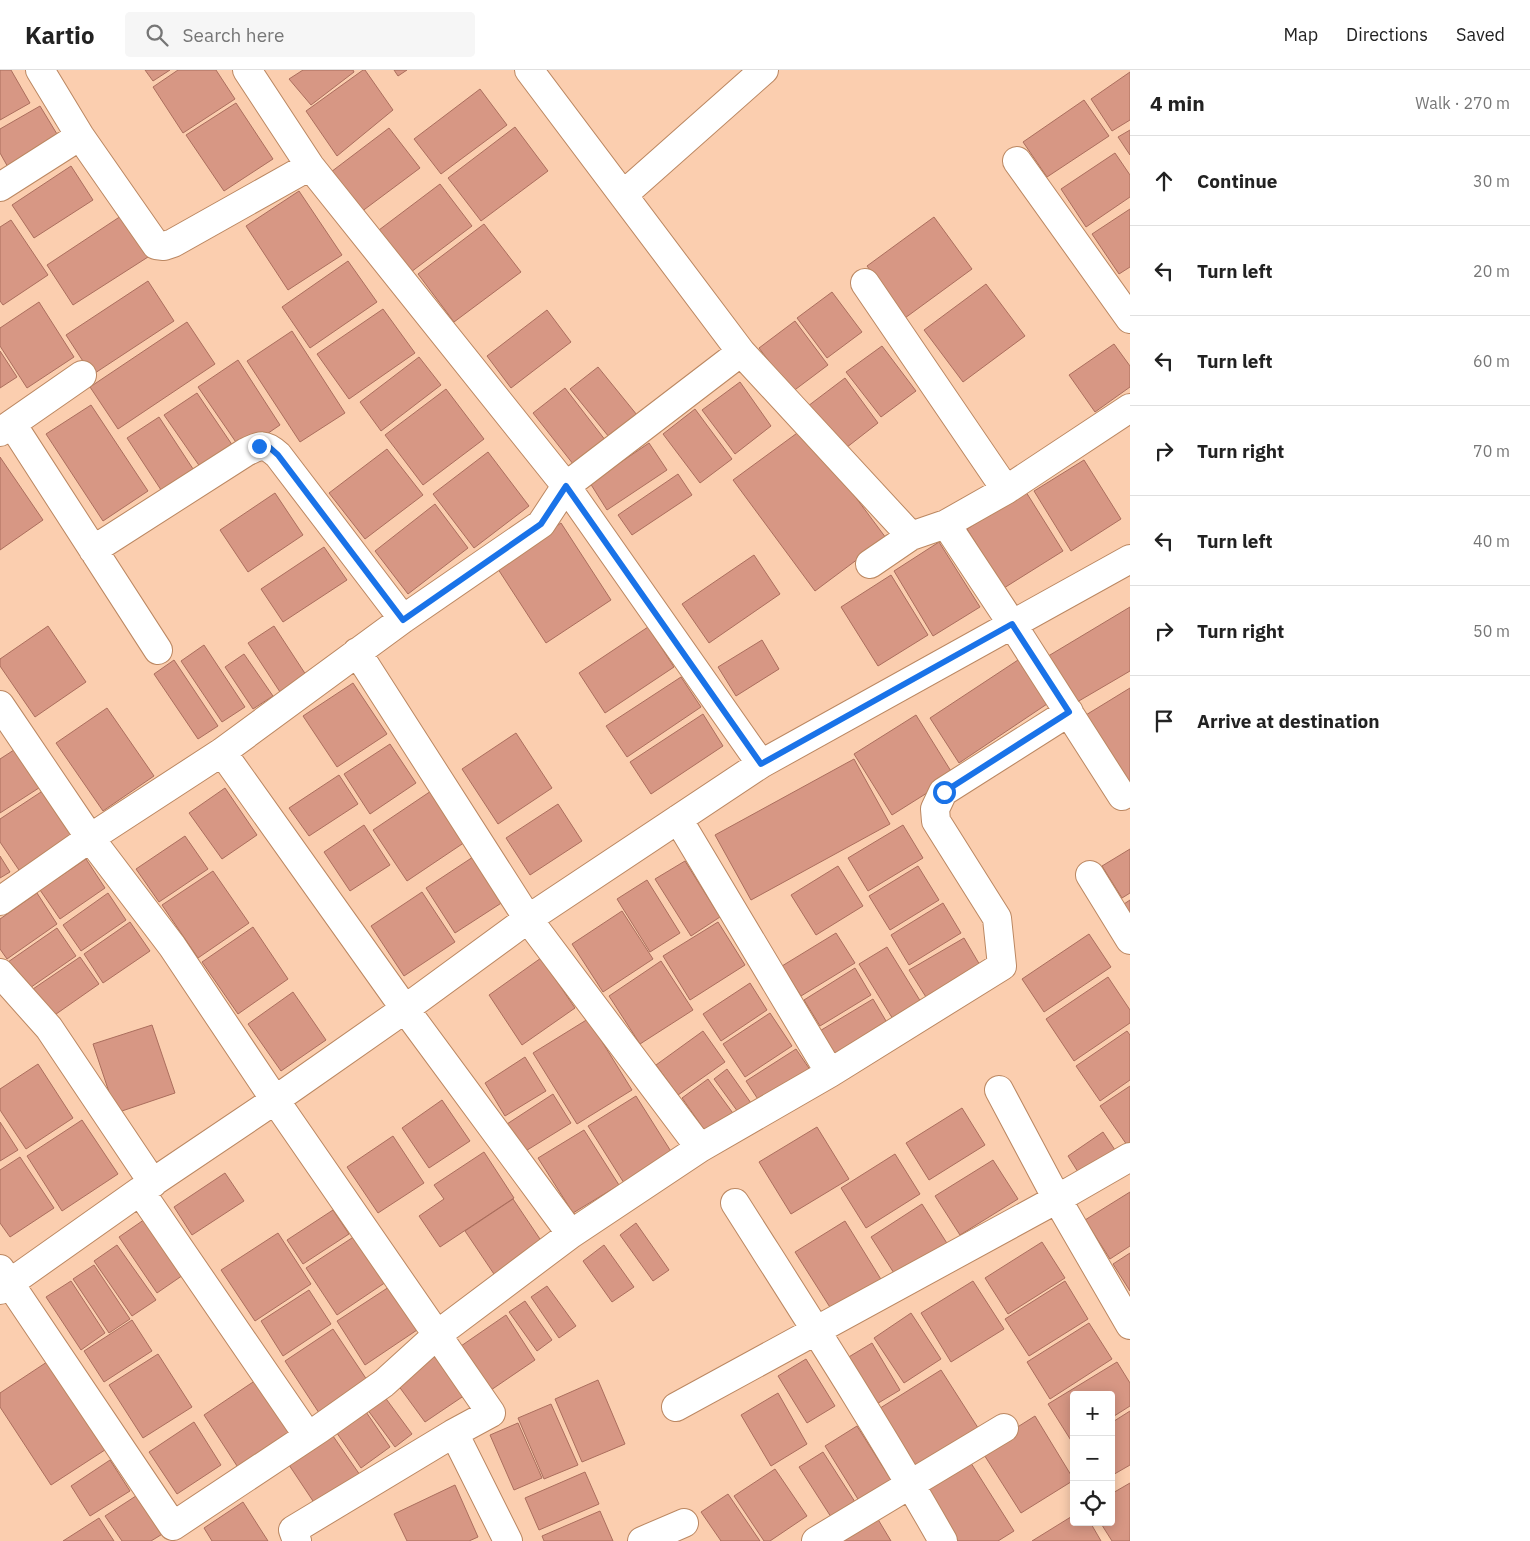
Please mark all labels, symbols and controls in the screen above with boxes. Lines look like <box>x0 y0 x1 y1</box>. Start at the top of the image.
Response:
search box <box>125 12 475 57</box>
text: Kartio <box>25 19 95 51</box>
icon: search <box>143 21 171 49</box>
text: Search here <box>183 23 284 47</box>
text: Map <box>1283 23 1318 46</box>
text: Directions <box>1346 23 1428 46</box>
text: Saved <box>1456 23 1505 46</box>
text: 4 min <box>1150 89 1205 117</box>
text: Walk · 270 m <box>1415 93 1510 113</box>
icon: ahead <box>1150 167 1178 195</box>
text: Continue <box>1197 169 1277 193</box>
text: 30 m <box>1473 171 1510 191</box>
icon: left <box>1150 257 1178 285</box>
text: Turn left <box>1197 259 1273 283</box>
text: 20 m <box>1473 261 1510 281</box>
icon: left <box>1150 347 1178 375</box>
text: Turn left <box>1197 349 1273 373</box>
text: 60 m <box>1473 351 1510 371</box>
route end <box>248 435 271 458</box>
icon: right <box>1150 437 1178 465</box>
text: Turn right <box>1197 439 1284 463</box>
text: 70 m <box>1473 441 1510 461</box>
icon: left <box>1150 527 1178 555</box>
text: Turn left <box>1197 529 1273 553</box>
text: 40 m <box>1473 531 1510 551</box>
icon: right <box>1150 617 1178 645</box>
text: Turn right <box>1197 619 1284 643</box>
text: 50 m <box>1473 621 1510 641</box>
icon: arrive <box>1150 707 1178 735</box>
text: Arrive at destination <box>1197 709 1380 733</box>
route start <box>933 781 956 804</box>
map controls <box>1070 1391 1115 1526</box>
button: + <box>1070 1391 1115 1436</box>
button: − <box>1070 1436 1115 1481</box>
button: locate <box>1070 1481 1115 1526</box>

